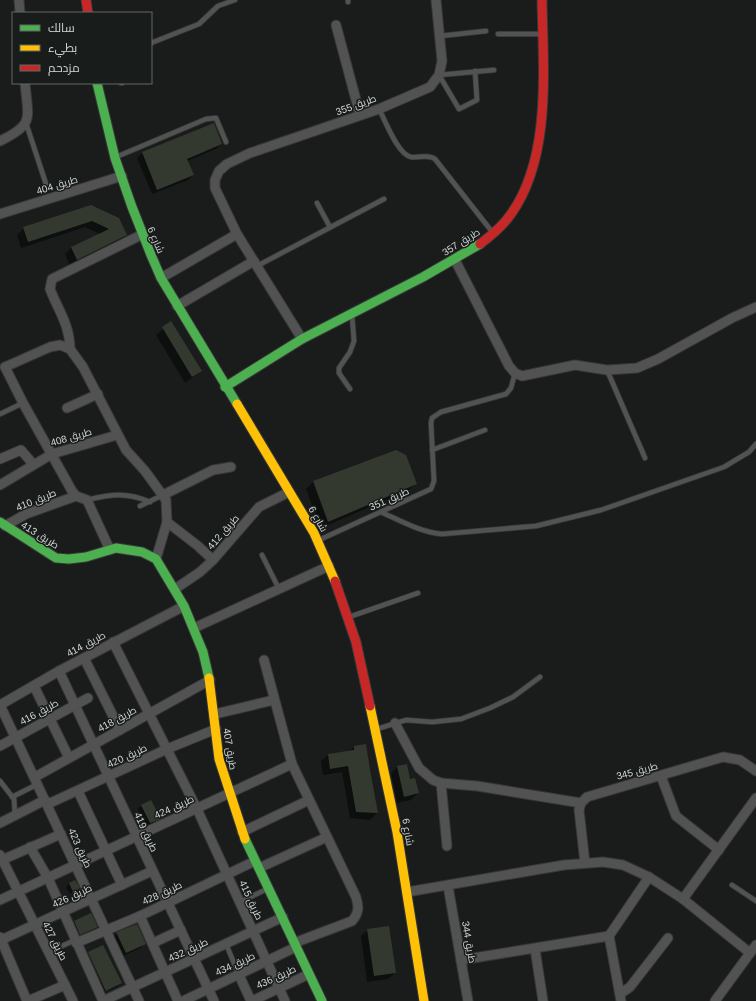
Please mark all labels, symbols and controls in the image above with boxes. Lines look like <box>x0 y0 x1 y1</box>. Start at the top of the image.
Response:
legend <box>12 12 152 84</box>
text: سالك <box>48 21 75 35</box>
text: بطيء <box>48 41 77 58</box>
text: مزدحم <box>48 61 80 76</box>
street label: طريق 355 <box>334 93 378 118</box>
street label: طريق 404 <box>35 174 79 197</box>
street label: شارع 6 <box>145 225 166 255</box>
street label: طريق 357 <box>440 226 482 259</box>
street label: طريق 408 <box>49 426 93 449</box>
street label: طريق 351 <box>367 485 411 514</box>
street label: طريق 410 <box>14 487 58 514</box>
street label: شارع 6 <box>305 504 330 534</box>
street label: طريق 412 <box>205 512 242 552</box>
street label: طريق 413 <box>19 519 61 552</box>
street label: طريق 414 <box>65 629 108 660</box>
street label: طريق 416 <box>18 697 61 728</box>
street label: طريق 418 <box>96 704 139 735</box>
street label: طريق 407 <box>220 727 239 771</box>
street label: طريق 420 <box>105 742 149 771</box>
street label: طريق 345 <box>615 760 659 783</box>
street label: طريق 424 <box>152 793 196 822</box>
street label: طريق 419 <box>131 810 160 854</box>
street label: شارع 6 <box>399 817 416 847</box>
street label: طريق 423 <box>65 826 94 870</box>
street label: طريق 415 <box>236 878 265 922</box>
street label: طريق 428 <box>140 879 184 908</box>
street label: طريق 426 <box>50 882 94 911</box>
street label: طريق 427 <box>40 920 70 963</box>
street label: طريق 344 <box>459 920 478 964</box>
street label: طريق 432 <box>166 936 210 965</box>
street label: طريق 434 <box>213 950 257 979</box>
street label: طريق 436 <box>254 963 298 992</box>

